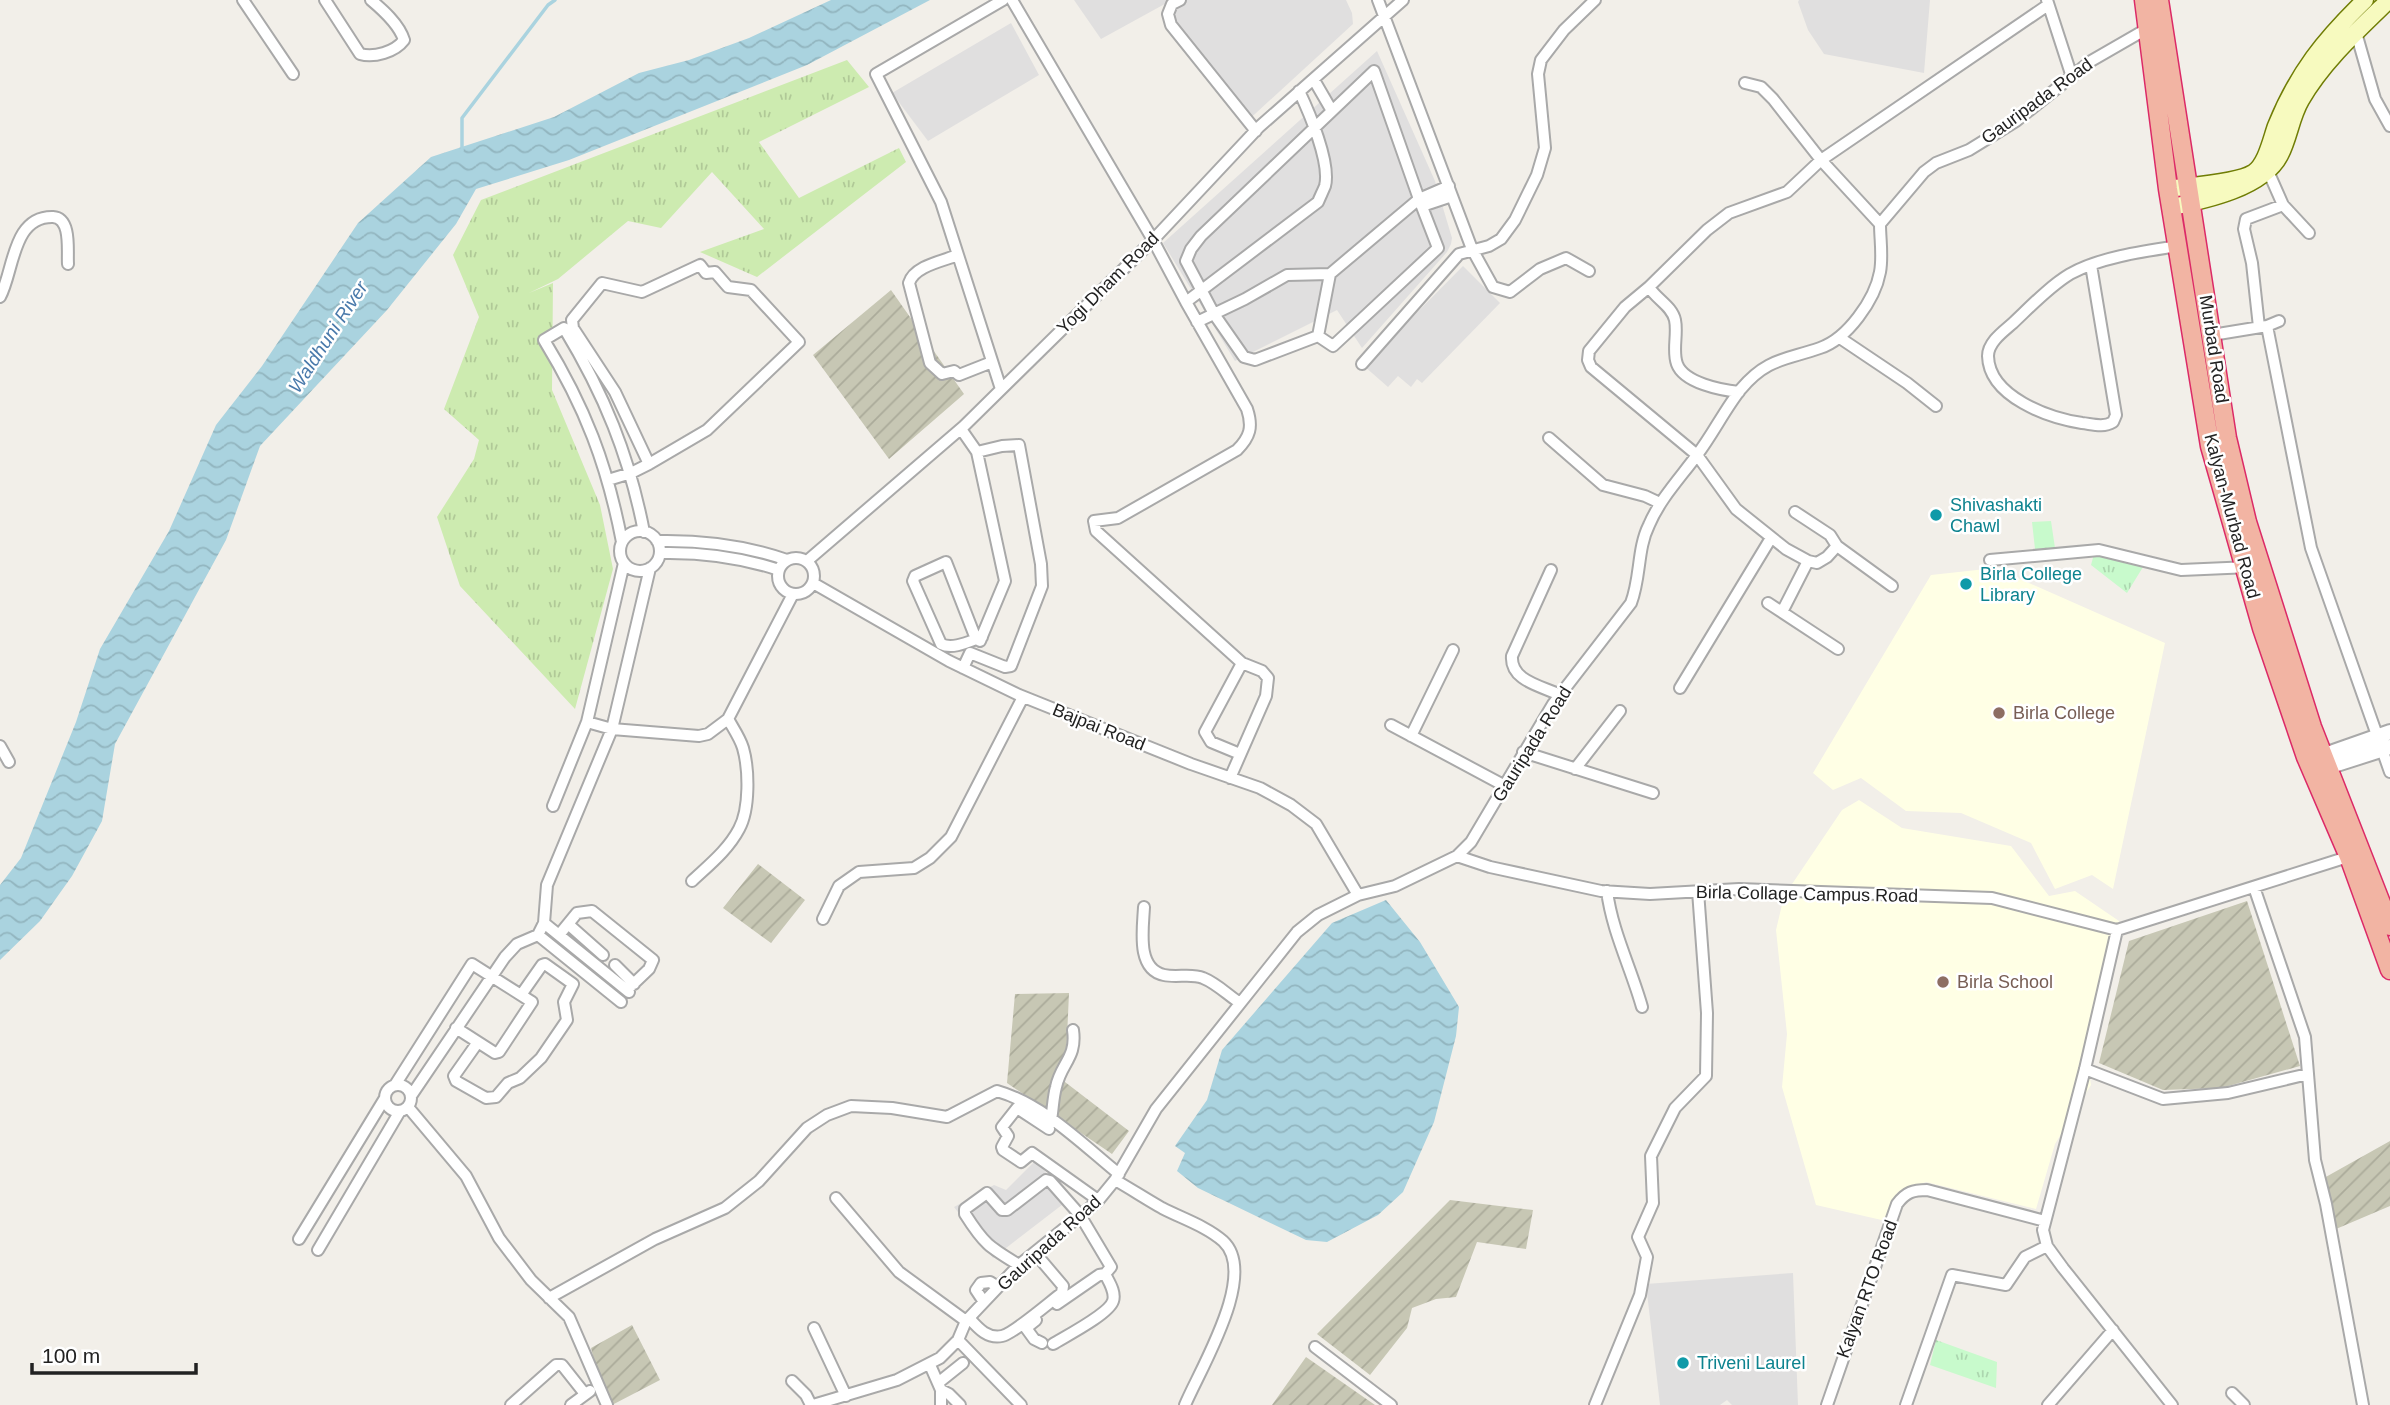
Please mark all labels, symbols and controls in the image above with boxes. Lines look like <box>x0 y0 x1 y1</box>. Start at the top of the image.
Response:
street label: Gauripada Road <box>1978 54 2096 148</box>
street label: Yogi Dham Road <box>1053 228 1163 338</box>
water label: Waldhuni River <box>284 277 372 397</box>
street label: Murbad Road <box>2196 294 2232 404</box>
street label: Kalyan-Murbad Road <box>2200 431 2264 601</box>
place label: Shivashakti Chawl <box>1950 495 2042 536</box>
marker: Shivashakti Chawl <box>1928 507 1944 523</box>
place label: Birla College Library <box>1980 564 2082 605</box>
marker: Birla College Library <box>1958 576 1974 592</box>
street label: Gauripada Road <box>1489 683 1575 805</box>
street label: Bajpai Road <box>1050 699 1148 755</box>
place label: Birla College <box>2013 703 2115 723</box>
marker: Birla College <box>1991 705 2007 721</box>
street label: Birla Collage Campus Road <box>1696 882 1918 906</box>
place label: Birla School <box>1957 972 2053 992</box>
marker: Birla School <box>1935 974 1951 990</box>
street label: Gauripada Road <box>993 1191 1105 1295</box>
street label: Kalyan RTO Road <box>1833 1217 1901 1361</box>
scale bar <box>32 1332 196 1376</box>
text: 100 m <box>42 1344 100 1367</box>
place label: Triveni Laurel <box>1697 1353 1805 1373</box>
marker: Triveni Laurel <box>1675 1355 1691 1371</box>

